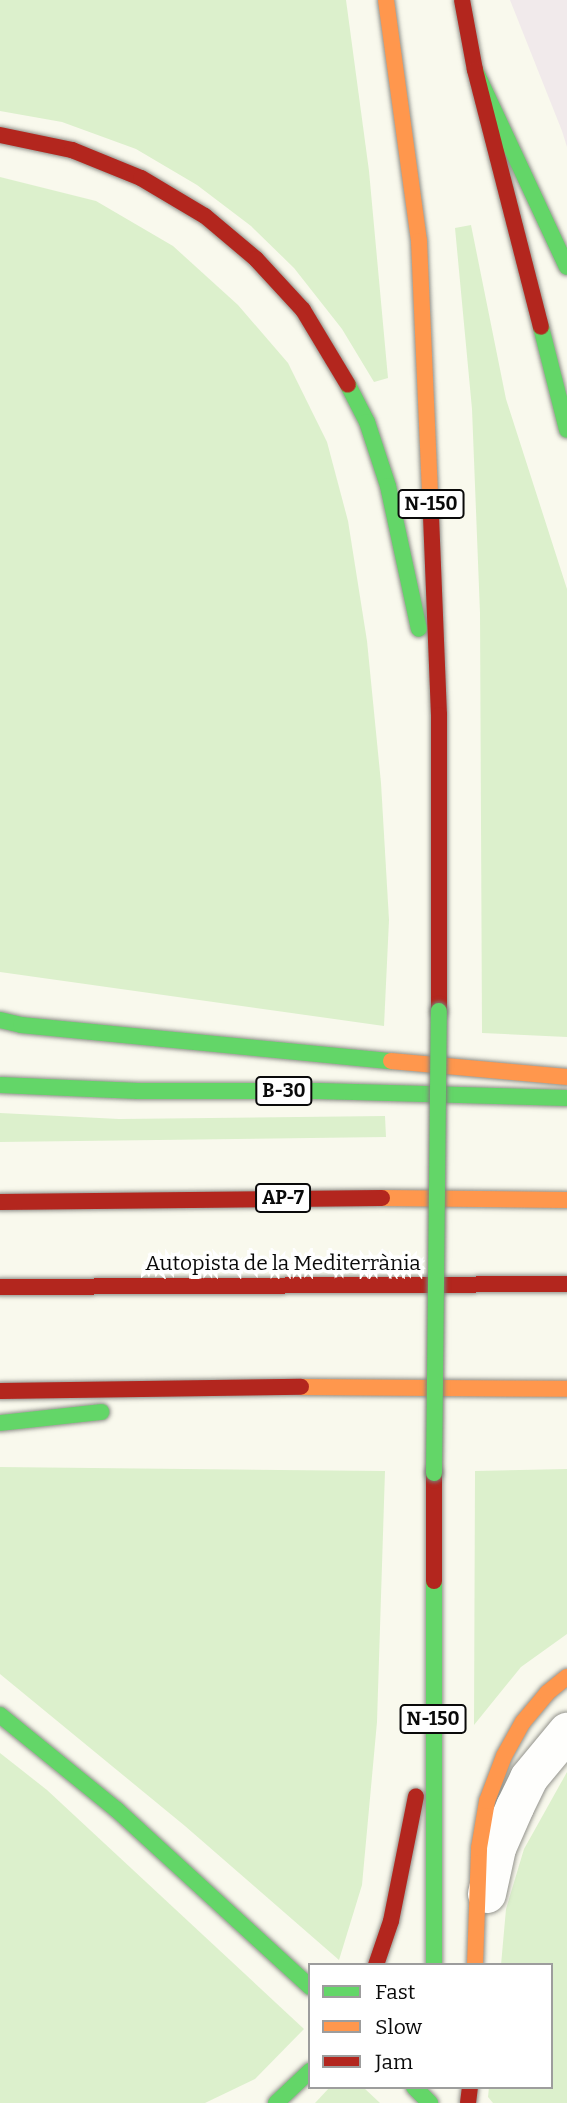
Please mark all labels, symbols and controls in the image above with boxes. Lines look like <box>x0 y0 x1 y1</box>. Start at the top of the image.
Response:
road number: N-150 <box>396 489 466 520</box>
road number: B-30 <box>254 1076 314 1106</box>
road number: AP-7 <box>255 1182 311 1214</box>
street label: Autopista de la Mediterrània <box>145 1250 421 1276</box>
road number: N-150 <box>398 1704 468 1735</box>
legend <box>308 1963 553 2089</box>
text: Fast <box>375 1979 415 2005</box>
text: Slow <box>375 2014 422 2040</box>
text: Jam <box>375 2049 413 2075</box>

